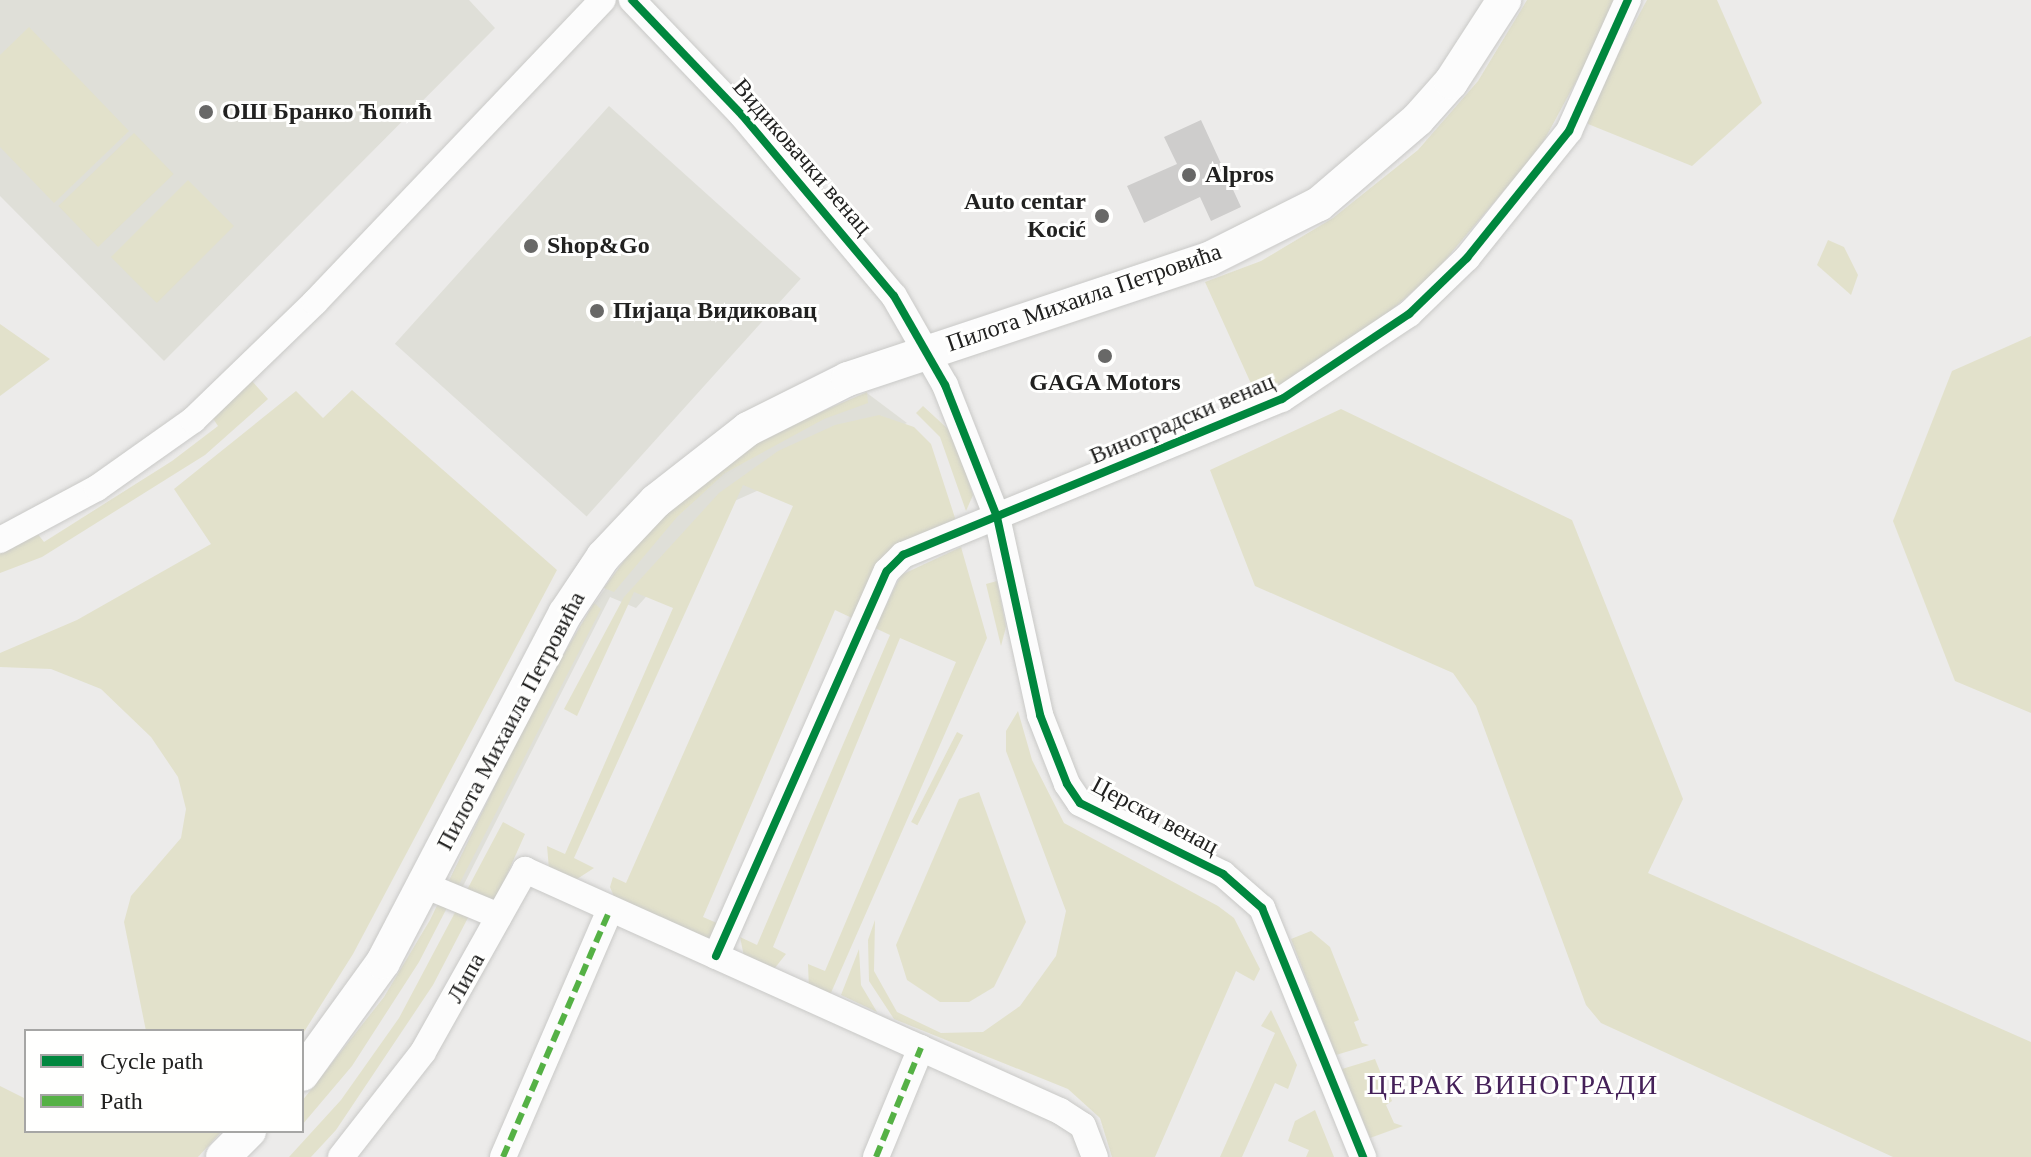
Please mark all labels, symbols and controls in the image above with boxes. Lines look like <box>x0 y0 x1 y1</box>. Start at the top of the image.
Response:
street label: Видиковачки венац <box>726 73 878 241</box>
place label: ОШ Бранко Ћопић <box>222 98 432 126</box>
marker: ОШ Бранко Ћопић <box>197 103 215 121</box>
place label: Alpros <box>1205 161 1274 189</box>
marker: Alpros <box>1180 166 1198 184</box>
place label: Auto centar Kocić <box>964 188 1086 244</box>
marker: Auto centar Kocić <box>1093 207 1111 225</box>
place label: Shop&Go <box>547 232 650 260</box>
marker: Shop&Go <box>522 237 540 255</box>
street label: Пилота Михаила Петровића <box>943 237 1225 359</box>
place label: Пијаца Видиковац <box>613 297 817 325</box>
marker: Пијаца Видиковац <box>588 302 606 320</box>
marker: GAGA Motors <box>1096 347 1114 365</box>
street label: Виноградски венац <box>1085 367 1279 471</box>
place label: GAGA Motors <box>1029 369 1181 397</box>
street label: Пилота Михаила Петровића <box>430 587 592 855</box>
street label: Церски венац <box>1087 771 1223 861</box>
street label: Липа <box>441 948 491 1008</box>
legend <box>24 1029 304 1133</box>
text: Cycle path <box>100 1048 203 1074</box>
district label: ЦЕРАК ВИНОГРАДИ <box>1367 1068 1659 1102</box>
text: Path <box>100 1088 143 1114</box>

